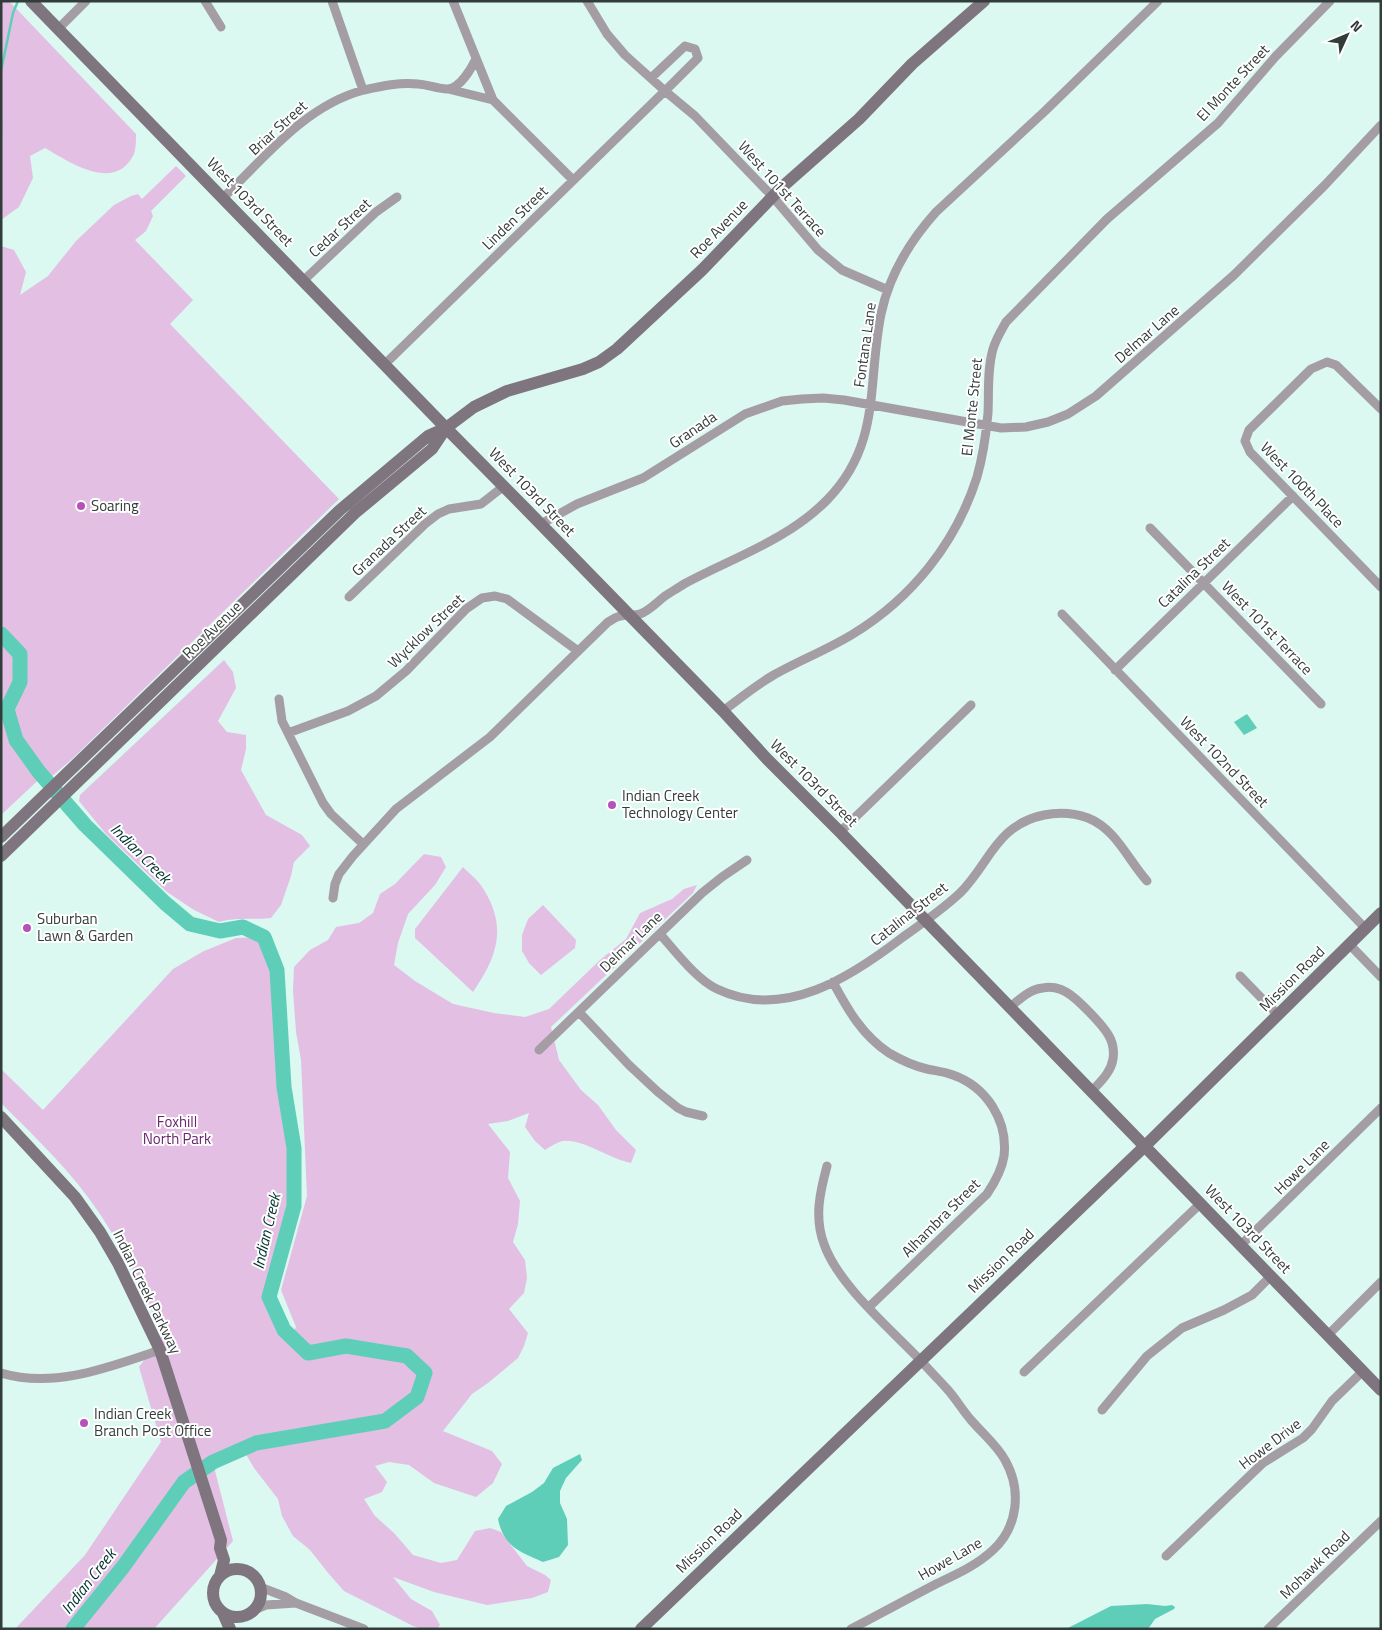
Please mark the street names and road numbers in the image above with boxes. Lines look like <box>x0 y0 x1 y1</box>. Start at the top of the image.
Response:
street label: El Monte Street <box>1191 38 1275 126</box>
street label: Briar Street <box>243 94 313 160</box>
street label: West 101st Terrace <box>733 135 832 242</box>
street label: West 103rd Street <box>202 152 299 252</box>
street label: Linden Street <box>476 180 553 255</box>
street label: Cedar Street <box>303 192 377 263</box>
street label: Roe Avenue <box>684 194 753 264</box>
street label: Delmar Lane <box>1109 299 1184 368</box>
street label: Fontana Lane <box>847 301 882 389</box>
street label: El Monte Street <box>955 356 988 457</box>
street label: Granada <box>664 405 722 454</box>
street label: West 100th Place <box>1255 436 1349 533</box>
street label: West 103rd Street <box>484 442 581 542</box>
street label: Granada Street <box>346 499 432 581</box>
street label: Catalina Street <box>1152 532 1236 613</box>
street label: West 101st Terrace <box>1216 575 1318 680</box>
street label: Wycklow Street <box>382 588 470 673</box>
street label: Roe Avenue <box>177 595 247 664</box>
street label: West 102nd Street <box>1175 711 1275 813</box>
street label: West 103rd Street <box>765 733 864 832</box>
street label: Catalina Street <box>865 876 953 951</box>
street label: Delmar Lane <box>594 906 667 978</box>
street label: Mission Road <box>1254 941 1330 1017</box>
street label: Howe Lane <box>1269 1134 1335 1200</box>
street label: Alhambra Street <box>896 1173 986 1262</box>
street label: West 103rd Street <box>1200 1179 1297 1279</box>
street label: Mission Road <box>962 1223 1039 1298</box>
street label: Indian Creek Parkway <box>107 1226 187 1358</box>
street label: Howe Drive <box>1234 1412 1306 1475</box>
street label: Mission Road <box>670 1503 747 1578</box>
street label: Mohawk Road <box>1274 1525 1355 1604</box>
street label: Howe Lane <box>913 1531 986 1586</box>

